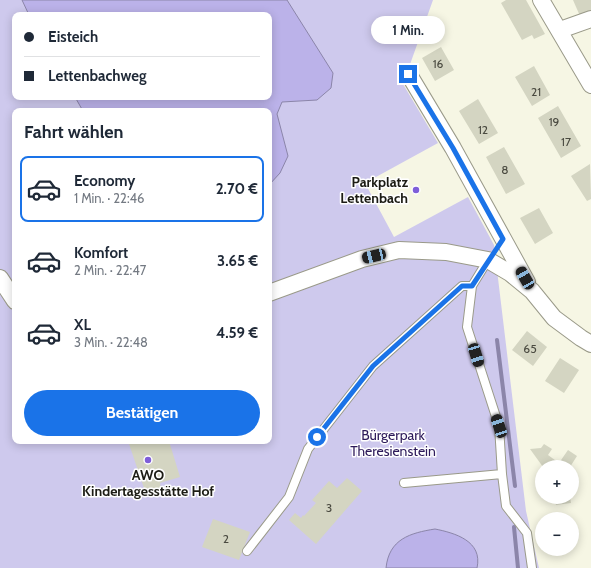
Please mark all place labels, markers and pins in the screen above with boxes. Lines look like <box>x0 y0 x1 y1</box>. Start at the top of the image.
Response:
place label: Parkplatz Lettenbach <box>340 173 408 207</box>
marker: Parkplatz Lettenbach <box>411 185 421 195</box>
marker: AWO Kindertagesstätte Hof <box>143 455 153 465</box>
place label: AWO Kindertagesstätte Hof <box>82 466 214 500</box>

